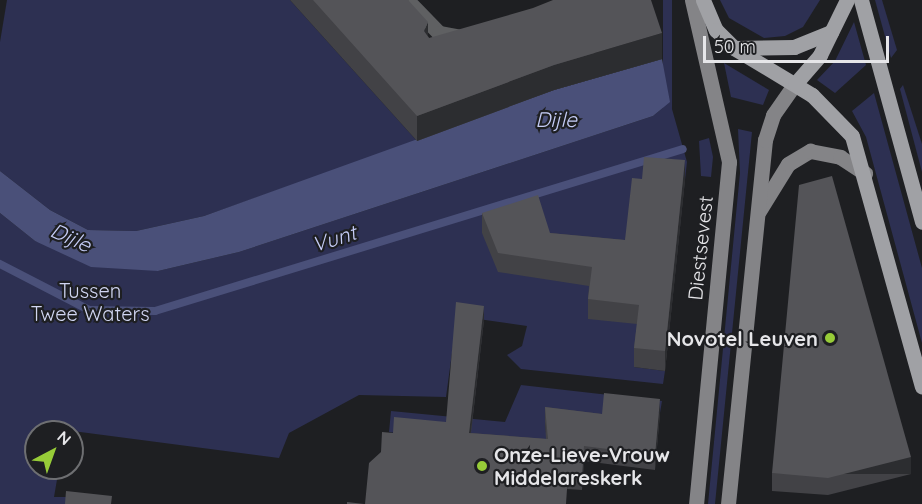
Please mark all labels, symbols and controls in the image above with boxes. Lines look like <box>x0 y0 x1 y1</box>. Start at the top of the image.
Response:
scale bar <box>706 24 892 62</box>
text: 50 m <box>714 35 756 58</box>
water label: Dijle <box>535 106 577 132</box>
street label: Diestsevest <box>683 195 717 301</box>
water label: Dijle <box>47 217 95 257</box>
water label: Vunt <box>309 219 359 257</box>
park label: Tussen Twee Waters <box>30 278 150 325</box>
place label: Novotel Leuven <box>667 326 818 350</box>
marker: Novotel Leuven <box>823 331 837 345</box>
north arrow <box>24 420 84 480</box>
text: N <box>53 427 75 449</box>
place label: Onze-Lieve-Vrouw Middelareskerk <box>494 442 670 489</box>
marker: Onze-Lieve-Vrouw Middelareskerk <box>475 459 489 473</box>

